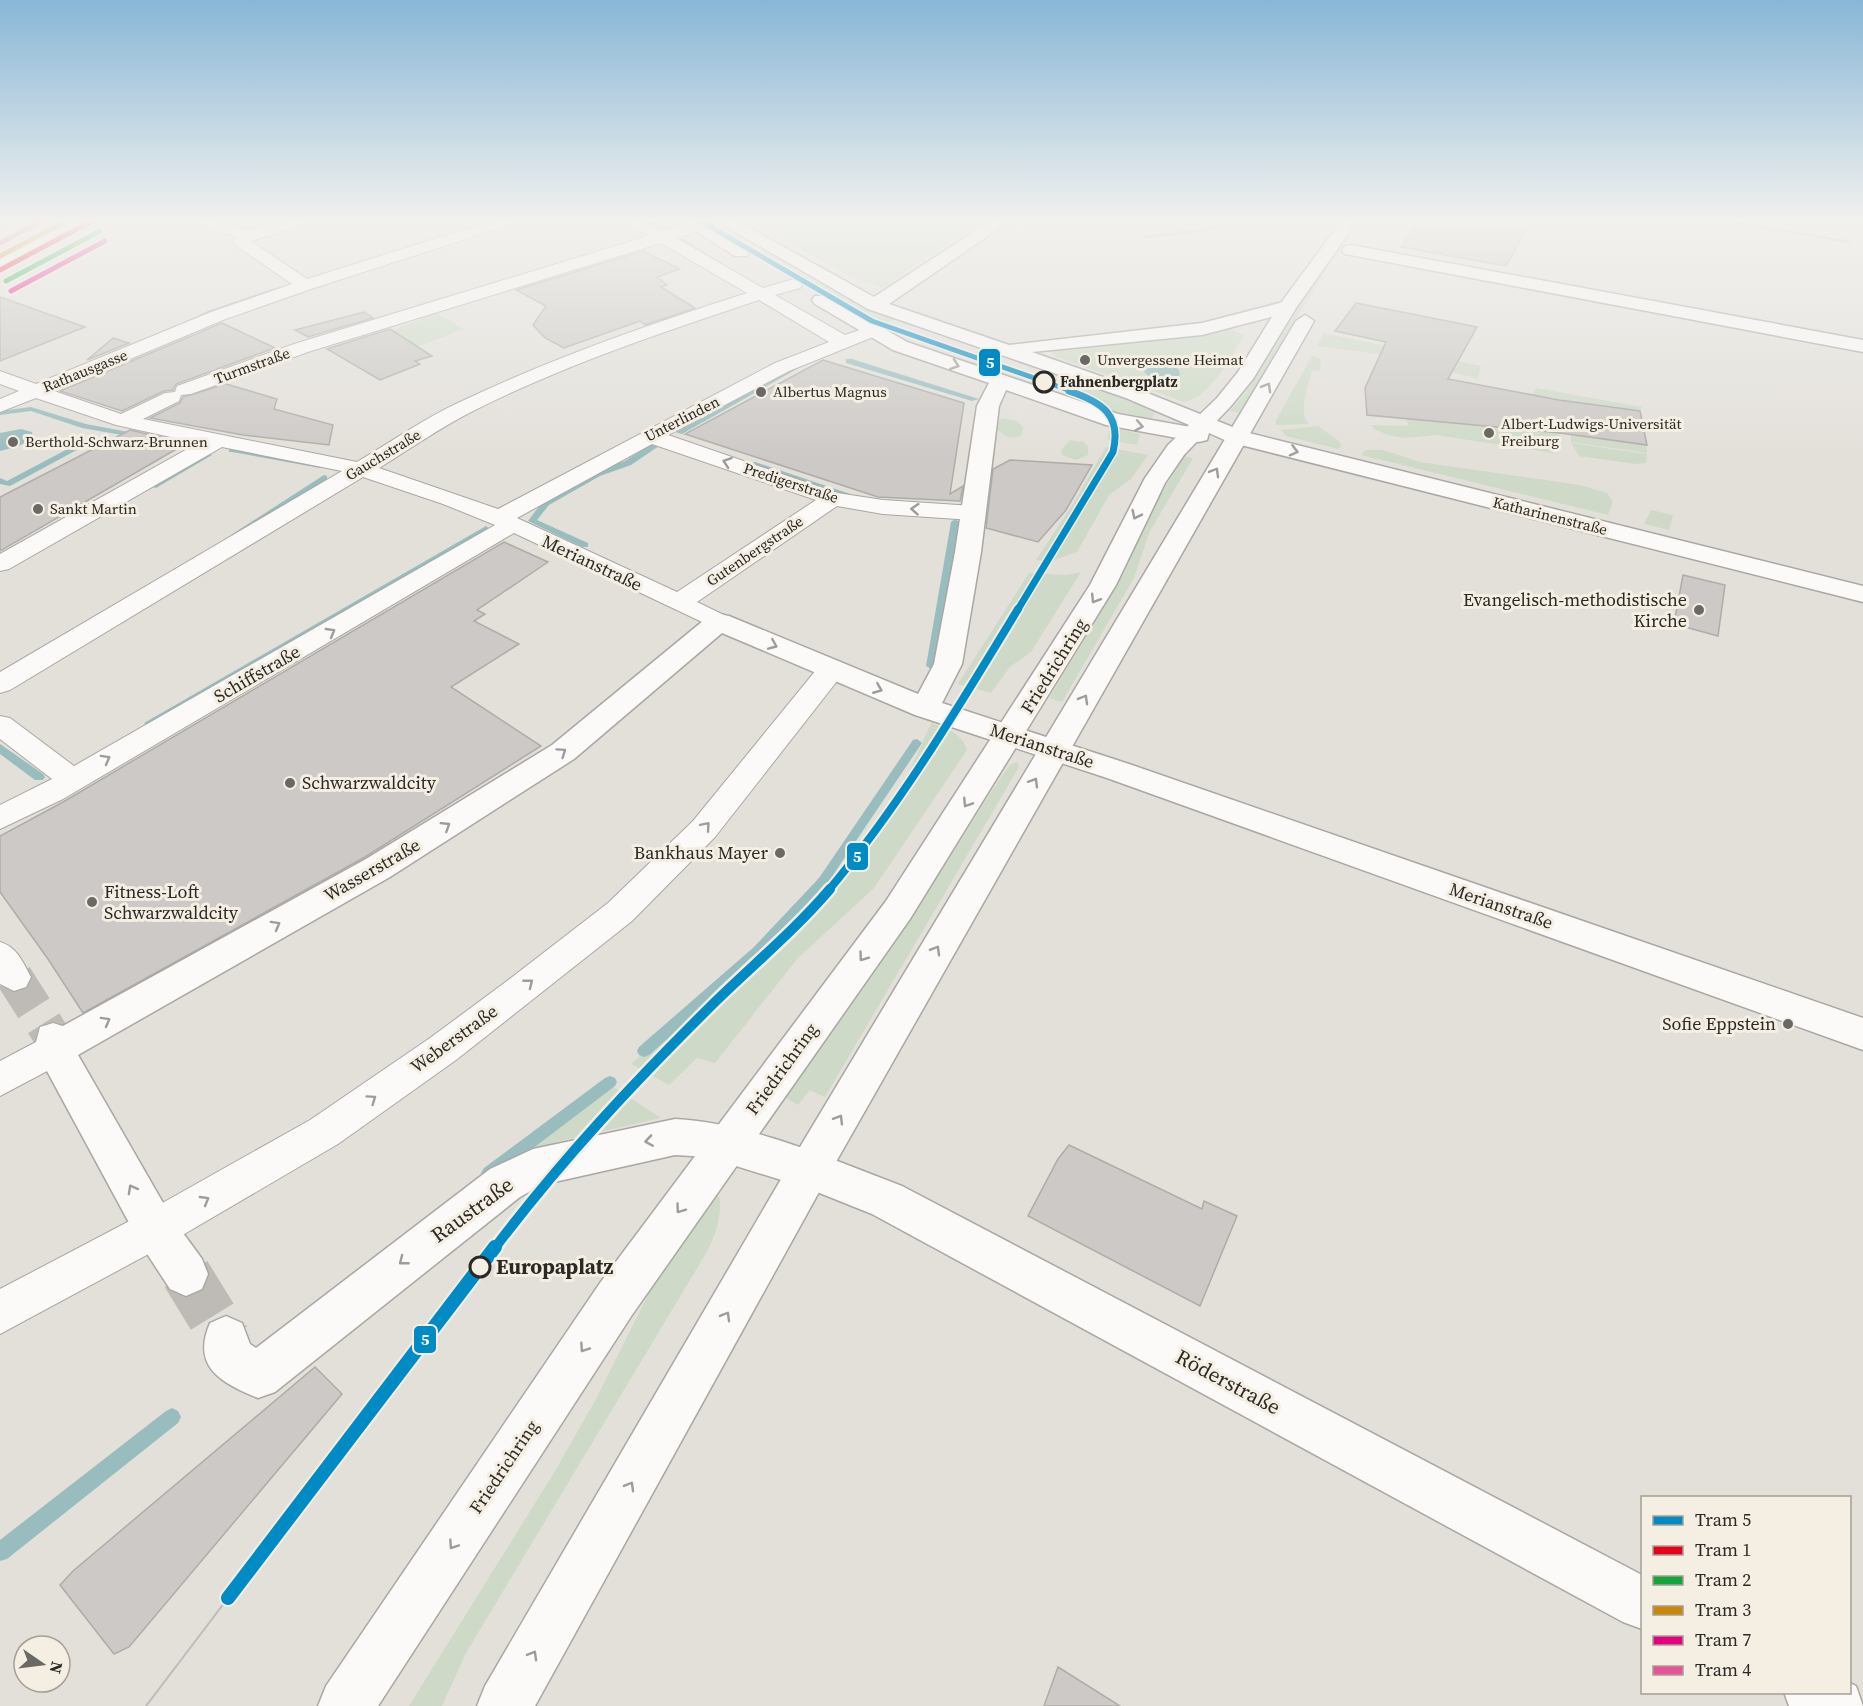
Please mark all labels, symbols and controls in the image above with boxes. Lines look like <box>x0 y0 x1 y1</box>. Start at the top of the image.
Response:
street label: Turmstraße <box>211 342 293 389</box>
street label: Rathausgasse <box>39 344 131 397</box>
line badge: 5 <box>978 348 1001 377</box>
place label: Unvergessene Heimat <box>1097 349 1243 370</box>
text: 5 <box>986 351 995 373</box>
marker: Unvergessene Heimat <box>1078 353 1092 367</box>
one-way arrow <box>949 358 960 371</box>
marker: Fahnenbergplatz <box>1033 371 1055 393</box>
place label: Fahnenbergplatz <box>1060 371 1177 392</box>
place label: Albertus Magnus <box>773 381 887 402</box>
one-way arrow <box>1260 383 1271 393</box>
marker: Albertus Magnus <box>754 385 768 399</box>
street label: Unterlinden <box>641 391 723 446</box>
place label: Albert-Ludwigs-Universität Freiburg <box>1501 413 1682 451</box>
one-way arrow <box>1133 419 1143 432</box>
street label: Gauchstraße <box>341 424 425 485</box>
marker: Albert-Ludwigs-Universität Freiburg <box>1482 426 1496 440</box>
place label: Berthold-Schwarz-Brunnen <box>25 431 208 452</box>
marker: Berthold-Schwarz-Brunnen <box>6 435 20 449</box>
one-way arrow <box>1288 444 1298 457</box>
one-way arrow <box>722 457 733 470</box>
street label: Predigerstraße <box>741 457 842 508</box>
one-way arrow <box>1208 468 1220 478</box>
street label: Katharinenstraße <box>1491 491 1610 540</box>
place label: Sankt Martin <box>50 498 137 519</box>
marker: Sankt Martin <box>31 502 45 516</box>
one-way arrow <box>910 503 919 516</box>
one-way arrow <box>1132 508 1144 519</box>
street label: Gutenbergstraße <box>702 510 808 591</box>
street label: Merianstraße <box>538 528 646 597</box>
place label: Evangelisch-methodistische Kirche <box>1463 587 1687 633</box>
one-way arrow <box>1090 593 1102 603</box>
marker: Evangelisch-methodistische Kirche <box>1692 603 1706 617</box>
street label: Friedrichring <box>1014 613 1093 718</box>
one-way arrow <box>324 628 335 639</box>
one-way arrow <box>766 638 777 650</box>
street label: Schiffstraße <box>209 639 305 708</box>
one-way arrow <box>872 682 883 694</box>
one-way arrow <box>1076 695 1088 705</box>
street label: Merianstraße <box>987 717 1097 774</box>
one-way arrow <box>556 748 567 759</box>
one-way arrow <box>100 755 110 766</box>
place label: Schwarzwaldcity <box>302 770 437 795</box>
marker: Schwarzwaldcity <box>283 776 297 790</box>
one-way arrow <box>1027 778 1038 788</box>
one-way arrow <box>964 796 975 807</box>
one-way arrow <box>440 822 450 834</box>
one-way arrow <box>698 822 709 833</box>
street label: Wasserstraße <box>319 832 425 907</box>
place label: Bankhaus Mayer <box>634 840 768 865</box>
line badge: 5 <box>846 842 869 871</box>
text: 5 <box>853 845 862 867</box>
marker: Bankhaus Mayer <box>773 846 787 860</box>
street label: Merianstraße <box>1446 876 1556 935</box>
place label: Fitness-Loft Schwarzwaldcity <box>104 879 239 925</box>
marker: Fitness-Loft Schwarzwaldcity <box>85 895 99 909</box>
one-way arrow <box>270 921 280 933</box>
one-way arrow <box>929 946 940 957</box>
one-way arrow <box>859 951 870 962</box>
one-way arrow <box>522 980 533 991</box>
street label: Weberstraße <box>405 998 502 1079</box>
place label: Sofie Eppstein <box>1662 1011 1776 1036</box>
one-way arrow <box>99 1016 110 1028</box>
marker: Sofie Eppstein <box>1781 1017 1795 1031</box>
street label: Friedrichring <box>740 1018 823 1120</box>
one-way arrow <box>365 1095 376 1106</box>
one-way arrow <box>831 1115 843 1125</box>
one-way arrow <box>644 1134 654 1147</box>
street label: Raustraße <box>425 1170 519 1249</box>
one-way arrow <box>128 1185 139 1195</box>
one-way arrow <box>199 1196 209 1207</box>
one-way arrow <box>676 1203 687 1214</box>
place label: Europaplatz <box>496 1252 614 1281</box>
one-way arrow <box>399 1253 410 1264</box>
marker: Europaplatz <box>469 1256 491 1278</box>
one-way arrow <box>719 1312 730 1322</box>
line badge: 5 <box>413 1325 437 1354</box>
text: 5 <box>421 1328 430 1350</box>
one-way arrow <box>579 1342 591 1352</box>
street label: Röderstraße <box>1171 1342 1286 1421</box>
street label: Friedrichring <box>463 1415 544 1518</box>
one-way arrow <box>623 1481 634 1492</box>
legend <box>1641 1496 1851 1694</box>
text: Tram 5 <box>1695 1507 1751 1532</box>
text: Tram 1 <box>1695 1537 1751 1562</box>
one-way arrow <box>449 1539 460 1550</box>
text: Tram 2 <box>1695 1567 1751 1592</box>
text: Tram 3 <box>1695 1597 1751 1622</box>
text: Tram 7 <box>1695 1627 1751 1652</box>
north arrow <box>12 1634 72 1694</box>
one-way arrow <box>526 1651 538 1661</box>
text: Tram 4 <box>1695 1657 1751 1682</box>
text: N <box>44 1659 69 1676</box>

